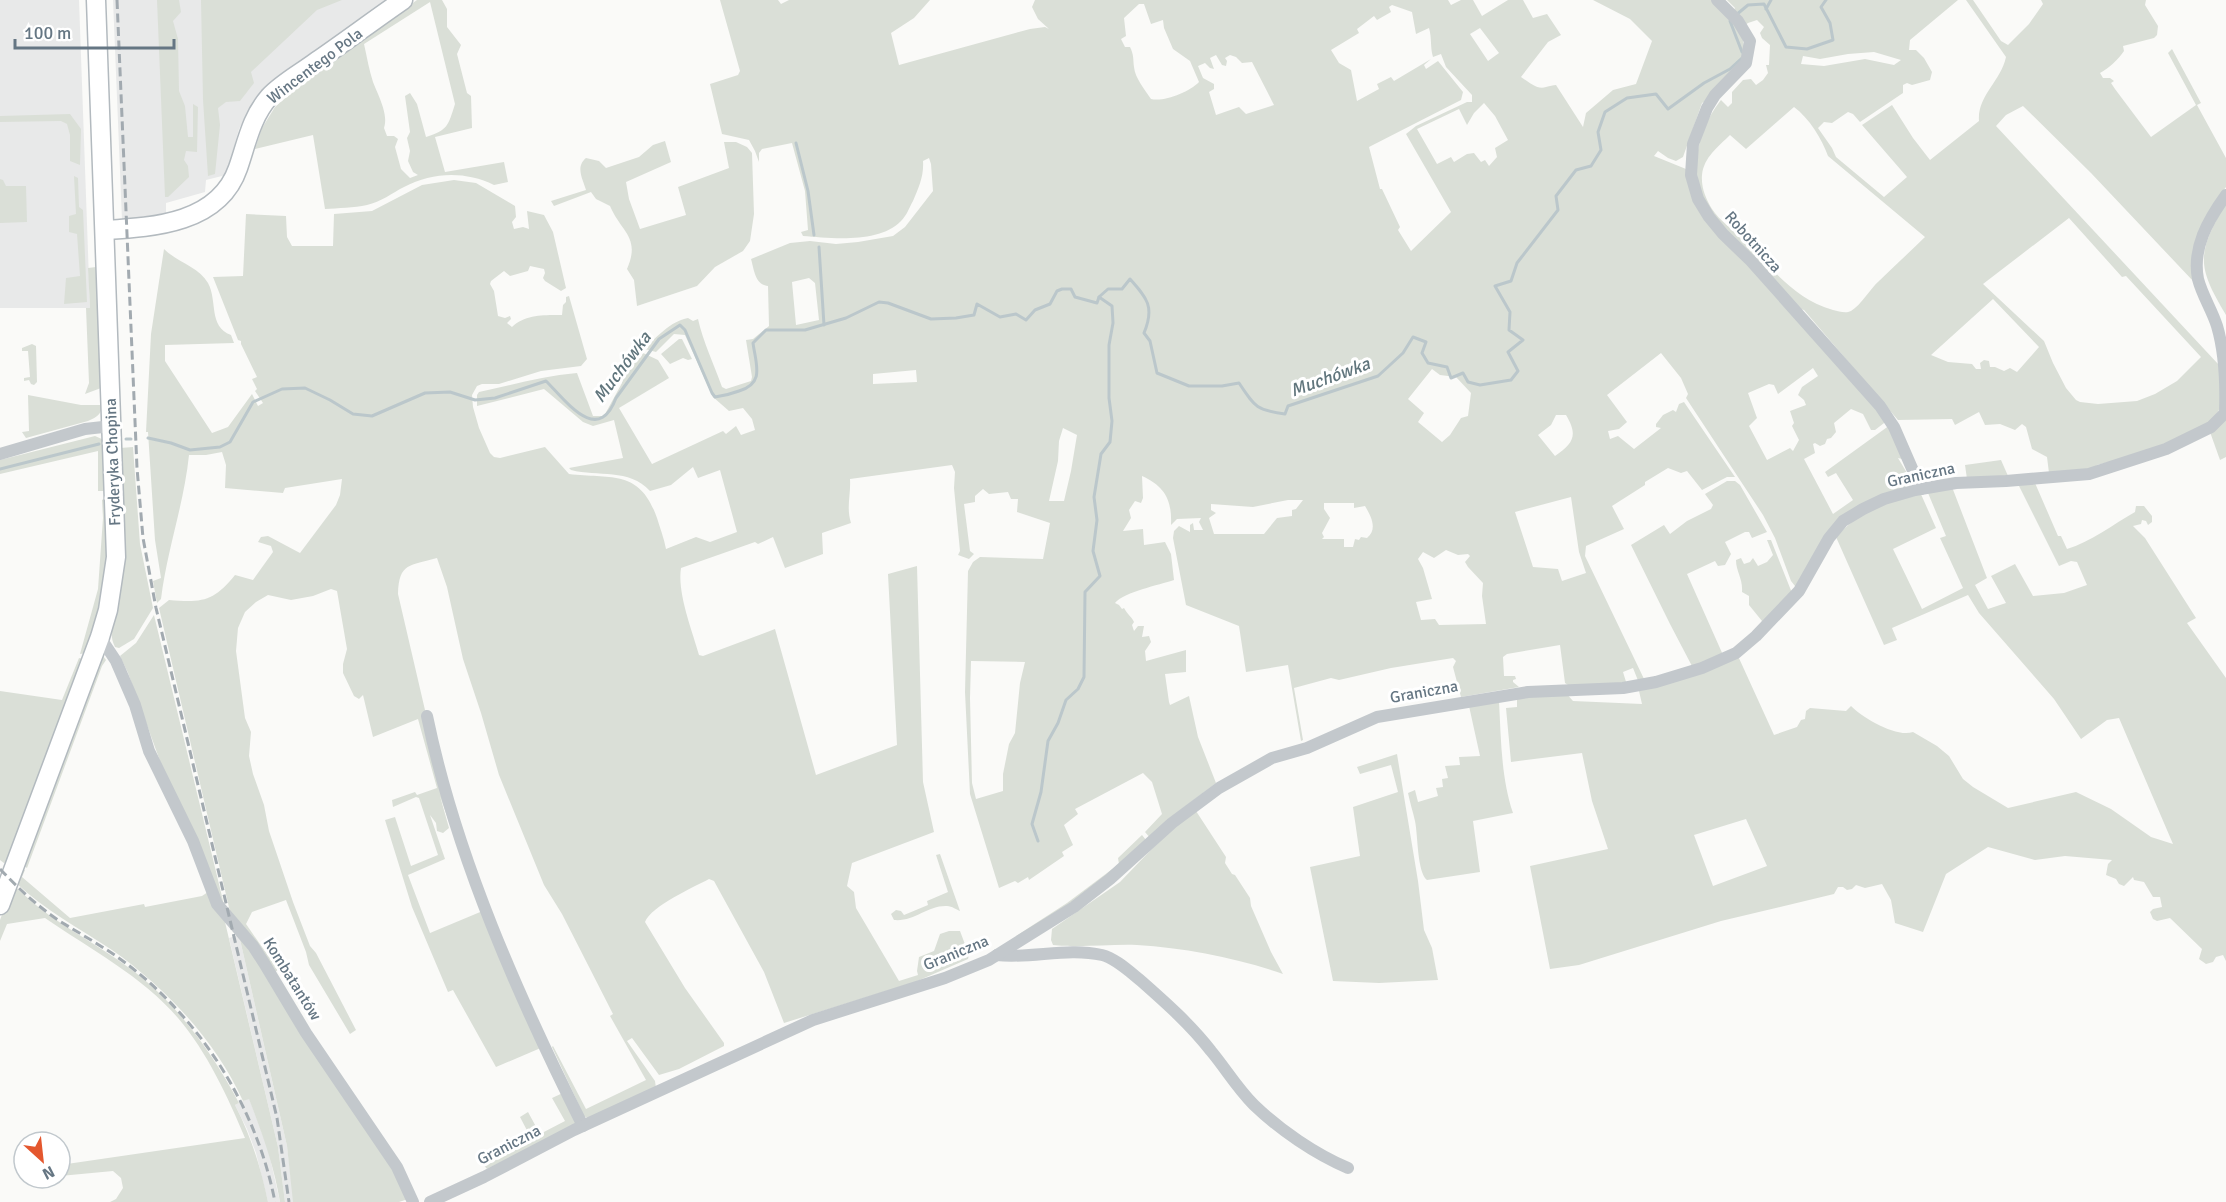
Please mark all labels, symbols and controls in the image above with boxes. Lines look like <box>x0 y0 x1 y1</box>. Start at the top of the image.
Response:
scale bar <box>15 12 174 50</box>
text: 100 m <box>24 22 71 44</box>
street label: Wincentego Pola <box>263 24 367 108</box>
street label: Robotnicza <box>1720 207 1786 277</box>
water label: Muchówka <box>588 327 656 407</box>
water label: Muchówka <box>1287 352 1374 402</box>
street label: Fryderyka Chopina <box>101 398 125 526</box>
street label: Graniczna <box>1885 458 1957 492</box>
street label: Graniczna <box>1388 676 1460 708</box>
street label: Graniczna <box>920 931 992 975</box>
street label: Kombatantów <box>259 934 326 1025</box>
street label: Graniczna <box>474 1120 544 1170</box>
north arrow <box>12 1130 72 1190</box>
text: N <box>39 1161 58 1184</box>

